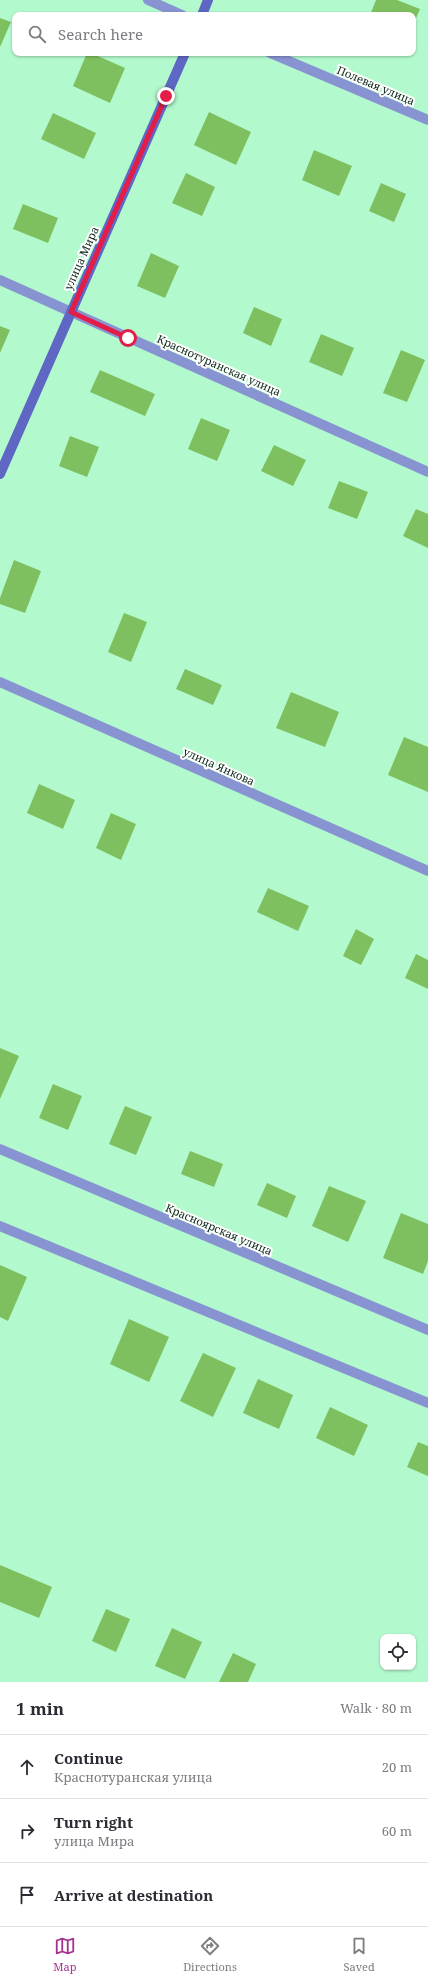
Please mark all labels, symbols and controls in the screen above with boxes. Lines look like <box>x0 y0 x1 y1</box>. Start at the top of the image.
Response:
search box <box>12 12 416 56</box>
icon: search <box>26 23 48 45</box>
text: Search here <box>58 24 143 44</box>
street label: Полевая улица <box>335 62 417 108</box>
route end <box>157 87 175 105</box>
street label: улица Мира <box>60 224 102 292</box>
route start <box>119 329 137 347</box>
street label: Краснотуранская улица <box>155 331 283 399</box>
street label: улица Янкова <box>181 744 257 788</box>
street label: Красноярская улица <box>163 1200 275 1258</box>
map controls <box>380 1634 416 1670</box>
button: locate <box>380 1634 416 1670</box>
text: 1 min <box>16 1697 64 1720</box>
text: Walk · 80 m <box>340 1699 412 1717</box>
text: Continue <box>54 1748 123 1768</box>
icon: ahead <box>16 1756 38 1778</box>
text: 20 m <box>382 1758 412 1776</box>
text: Краснотуранская улица <box>54 1768 213 1786</box>
text: Turn right <box>54 1812 133 1832</box>
icon: right <box>16 1820 38 1842</box>
text: 60 m <box>382 1822 412 1840</box>
text: улица Мира <box>54 1832 134 1850</box>
icon: arrive <box>16 1884 38 1906</box>
text: Arrive at destination <box>54 1885 213 1905</box>
tab: Map <box>53 1935 77 1974</box>
tab: Directions <box>183 1935 237 1974</box>
tab: Saved <box>344 1935 375 1974</box>

